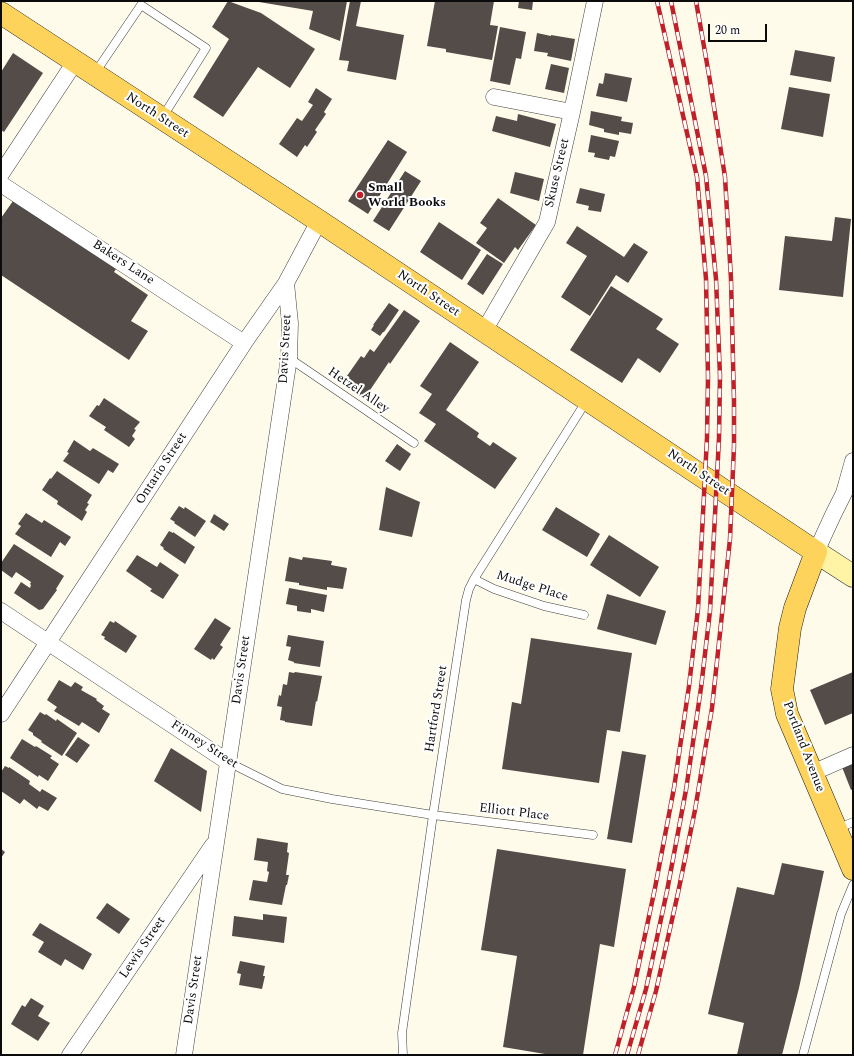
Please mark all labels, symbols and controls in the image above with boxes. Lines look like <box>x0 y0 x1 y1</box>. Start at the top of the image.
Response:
scale bar <box>710 16 769 42</box>
text: 20 m <box>715 21 740 40</box>
street label: North Street <box>123 90 191 142</box>
street label: Skuse Street <box>542 137 574 209</box>
place label: Small World Books <box>368 180 446 211</box>
marker: Small World Books <box>355 190 365 200</box>
street label: Bakers Lane <box>89 237 157 289</box>
street label: North Street <box>394 267 462 321</box>
street label: Davis Street <box>276 314 296 384</box>
street label: Hetzel Alley <box>324 365 392 417</box>
street label: Ontario Street <box>133 430 191 508</box>
street label: North Street <box>664 446 732 500</box>
street label: Mudge Place <box>494 568 570 606</box>
street label: Davis Street <box>229 634 255 706</box>
street label: Hartford Street <box>422 664 452 754</box>
street label: Portland Avenue <box>779 699 827 795</box>
street label: Finney Street <box>167 718 241 772</box>
street label: Elliott Place <box>478 801 550 825</box>
street label: Lewis Street <box>117 914 169 982</box>
street label: Davis Street <box>181 954 207 1026</box>

